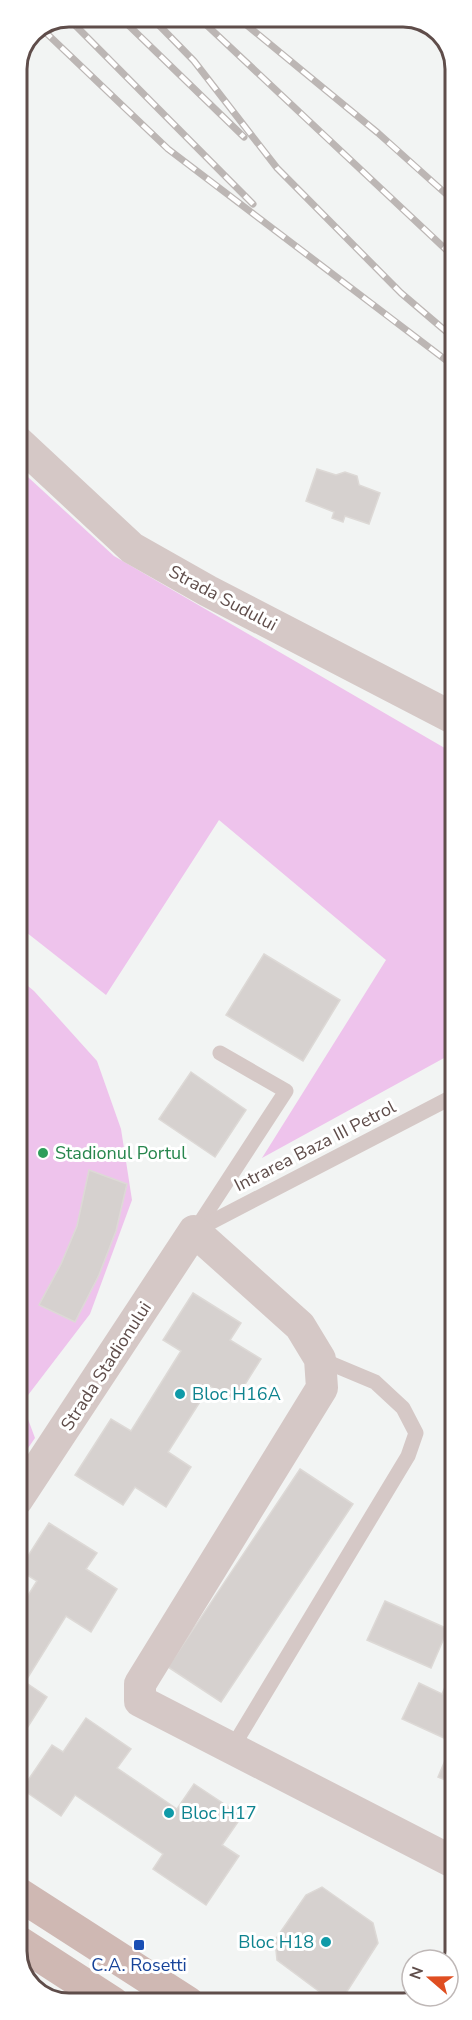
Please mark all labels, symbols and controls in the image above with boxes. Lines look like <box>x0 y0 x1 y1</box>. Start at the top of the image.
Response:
street label: Strada Sudului <box>165 559 281 637</box>
street label: Intrarea Baza III Petrol <box>230 1095 400 1197</box>
place label: Stadionul Portul <box>55 1141 187 1165</box>
marker: Stadionul Portul <box>36 1146 50 1160</box>
street label: Strada Stadionului <box>55 1297 157 1435</box>
place label: Bloc H16A <box>192 1382 281 1406</box>
marker: Bloc H16A <box>173 1387 187 1401</box>
place label: Bloc H17 <box>181 1801 257 1825</box>
marker: Bloc H17 <box>162 1806 176 1820</box>
place label: Bloc H18 <box>238 1930 314 1954</box>
marker: Bloc H18 <box>319 1935 333 1949</box>
marker: C.A. Rosetti <box>132 1938 146 1952</box>
north arrow <box>400 1948 460 2008</box>
place label: C.A. Rosetti <box>91 1953 187 1977</box>
text: N <box>404 1964 429 1983</box>

